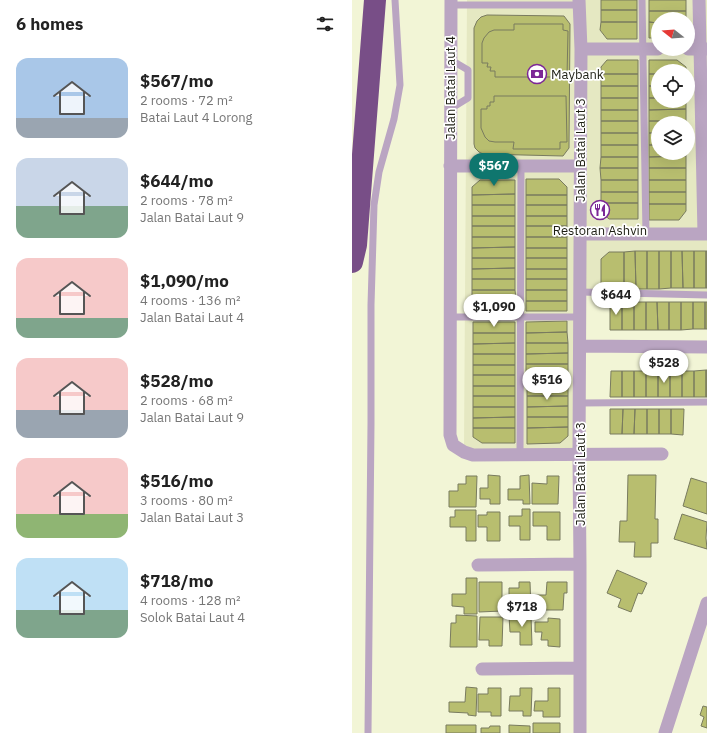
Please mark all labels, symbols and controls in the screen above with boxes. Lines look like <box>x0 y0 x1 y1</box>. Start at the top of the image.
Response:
north arrow <box>651 12 695 56</box>
map controls <box>651 12 695 160</box>
text: 6 homes <box>16 13 83 35</box>
icon: filters <box>314 13 336 35</box>
street label: Jalan Batai Laut 4 <box>442 36 459 140</box>
bank icon: Maybank <box>526 63 548 85</box>
button: locate <box>651 64 695 108</box>
place label: Maybank <box>551 66 604 83</box>
text: $567/mo <box>140 70 213 92</box>
icon: home <box>48 74 96 122</box>
text: 2 rooms · 72 m² <box>140 92 233 109</box>
street label: Jalan Batai Laut 3 <box>572 98 589 202</box>
text: Batai Laut 4 Lorong <box>140 109 252 126</box>
button: layers <box>651 116 695 160</box>
pin: $567 <box>470 153 518 187</box>
text: $567 <box>478 157 510 174</box>
text: $644/mo <box>140 170 213 192</box>
icon: home <box>48 174 96 222</box>
text: 2 rooms · 78 m² <box>140 192 233 209</box>
restaurant icon: Restoran Ashvin <box>589 199 611 221</box>
text: Jalan Batai Laut 9 <box>140 209 244 226</box>
place label: Restoran Ashvin <box>553 222 647 239</box>
text: $1,090/mo <box>140 270 229 292</box>
icon: home <box>48 274 96 322</box>
pin: $644 <box>592 282 640 316</box>
text: $644 <box>600 286 632 303</box>
text: 4 rooms · 136 m² <box>140 292 241 309</box>
pin: $1,090 <box>461 294 527 328</box>
text: $1,090 <box>472 298 516 315</box>
text: Jalan Batai Laut 4 <box>140 309 244 326</box>
pin: $528 <box>640 350 688 384</box>
text: $528 <box>648 354 680 371</box>
pin: $516 <box>523 367 571 401</box>
text: $528/mo <box>140 370 213 392</box>
text: $516 <box>531 371 563 388</box>
icon: home <box>48 374 96 422</box>
text: 2 rooms · 68 m² <box>140 392 233 409</box>
text: Jalan Batai Laut 9 <box>140 409 244 426</box>
street label: Jalan Batai Laut 3 <box>572 422 589 526</box>
text: $516/mo <box>140 470 213 492</box>
icon: home <box>48 474 96 522</box>
text: 3 rooms · 80 m² <box>140 492 233 509</box>
text: Jalan Batai Laut 3 <box>140 509 244 526</box>
text: $718/mo <box>140 570 213 592</box>
icon: home <box>48 574 96 622</box>
text: 4 rooms · 128 m² <box>140 592 241 609</box>
pin: $718 <box>498 594 546 628</box>
text: $718 <box>506 598 538 615</box>
text: Solok Batai Laut 4 <box>140 609 245 626</box>

